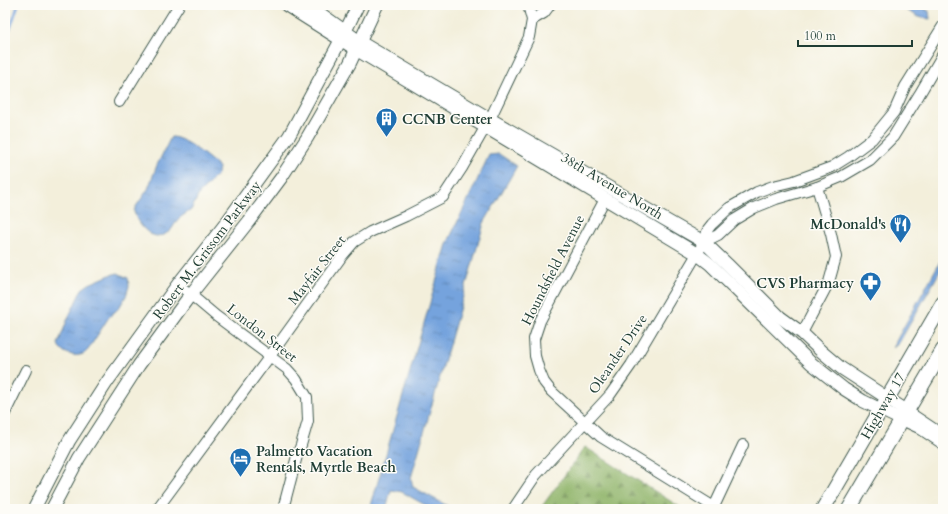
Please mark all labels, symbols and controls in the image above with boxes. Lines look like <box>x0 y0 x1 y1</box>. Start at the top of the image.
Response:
scale bar <box>798 22 912 48</box>
text: 100 m <box>804 28 837 44</box>
building icon: CCNB Center <box>374 106 400 139</box>
place label: CCNB Center <box>402 110 493 129</box>
street label: 38th Avenue North <box>557 148 667 224</box>
street label: Robert M. Grissom Parkway <box>149 176 266 323</box>
restaurant icon: McDonald's <box>888 211 914 244</box>
street label: Houndsfield Avenue <box>517 212 589 328</box>
place label: McDonald's <box>810 215 886 234</box>
street label: Mayfair Street <box>284 231 351 309</box>
pharmacy icon: CVS Pharmacy <box>857 270 883 303</box>
place label: CVS Pharmacy <box>756 274 854 293</box>
street label: London Street <box>223 300 302 367</box>
street label: Oleander Drive <box>584 310 652 398</box>
street label: Highway 17 <box>856 369 910 443</box>
place label: Palmetto Vacation Rentals, Myrtle Beach <box>256 442 396 477</box>
hotel icon: Palmetto Vacation Rentals, Myrtle Beach <box>228 446 254 479</box>

